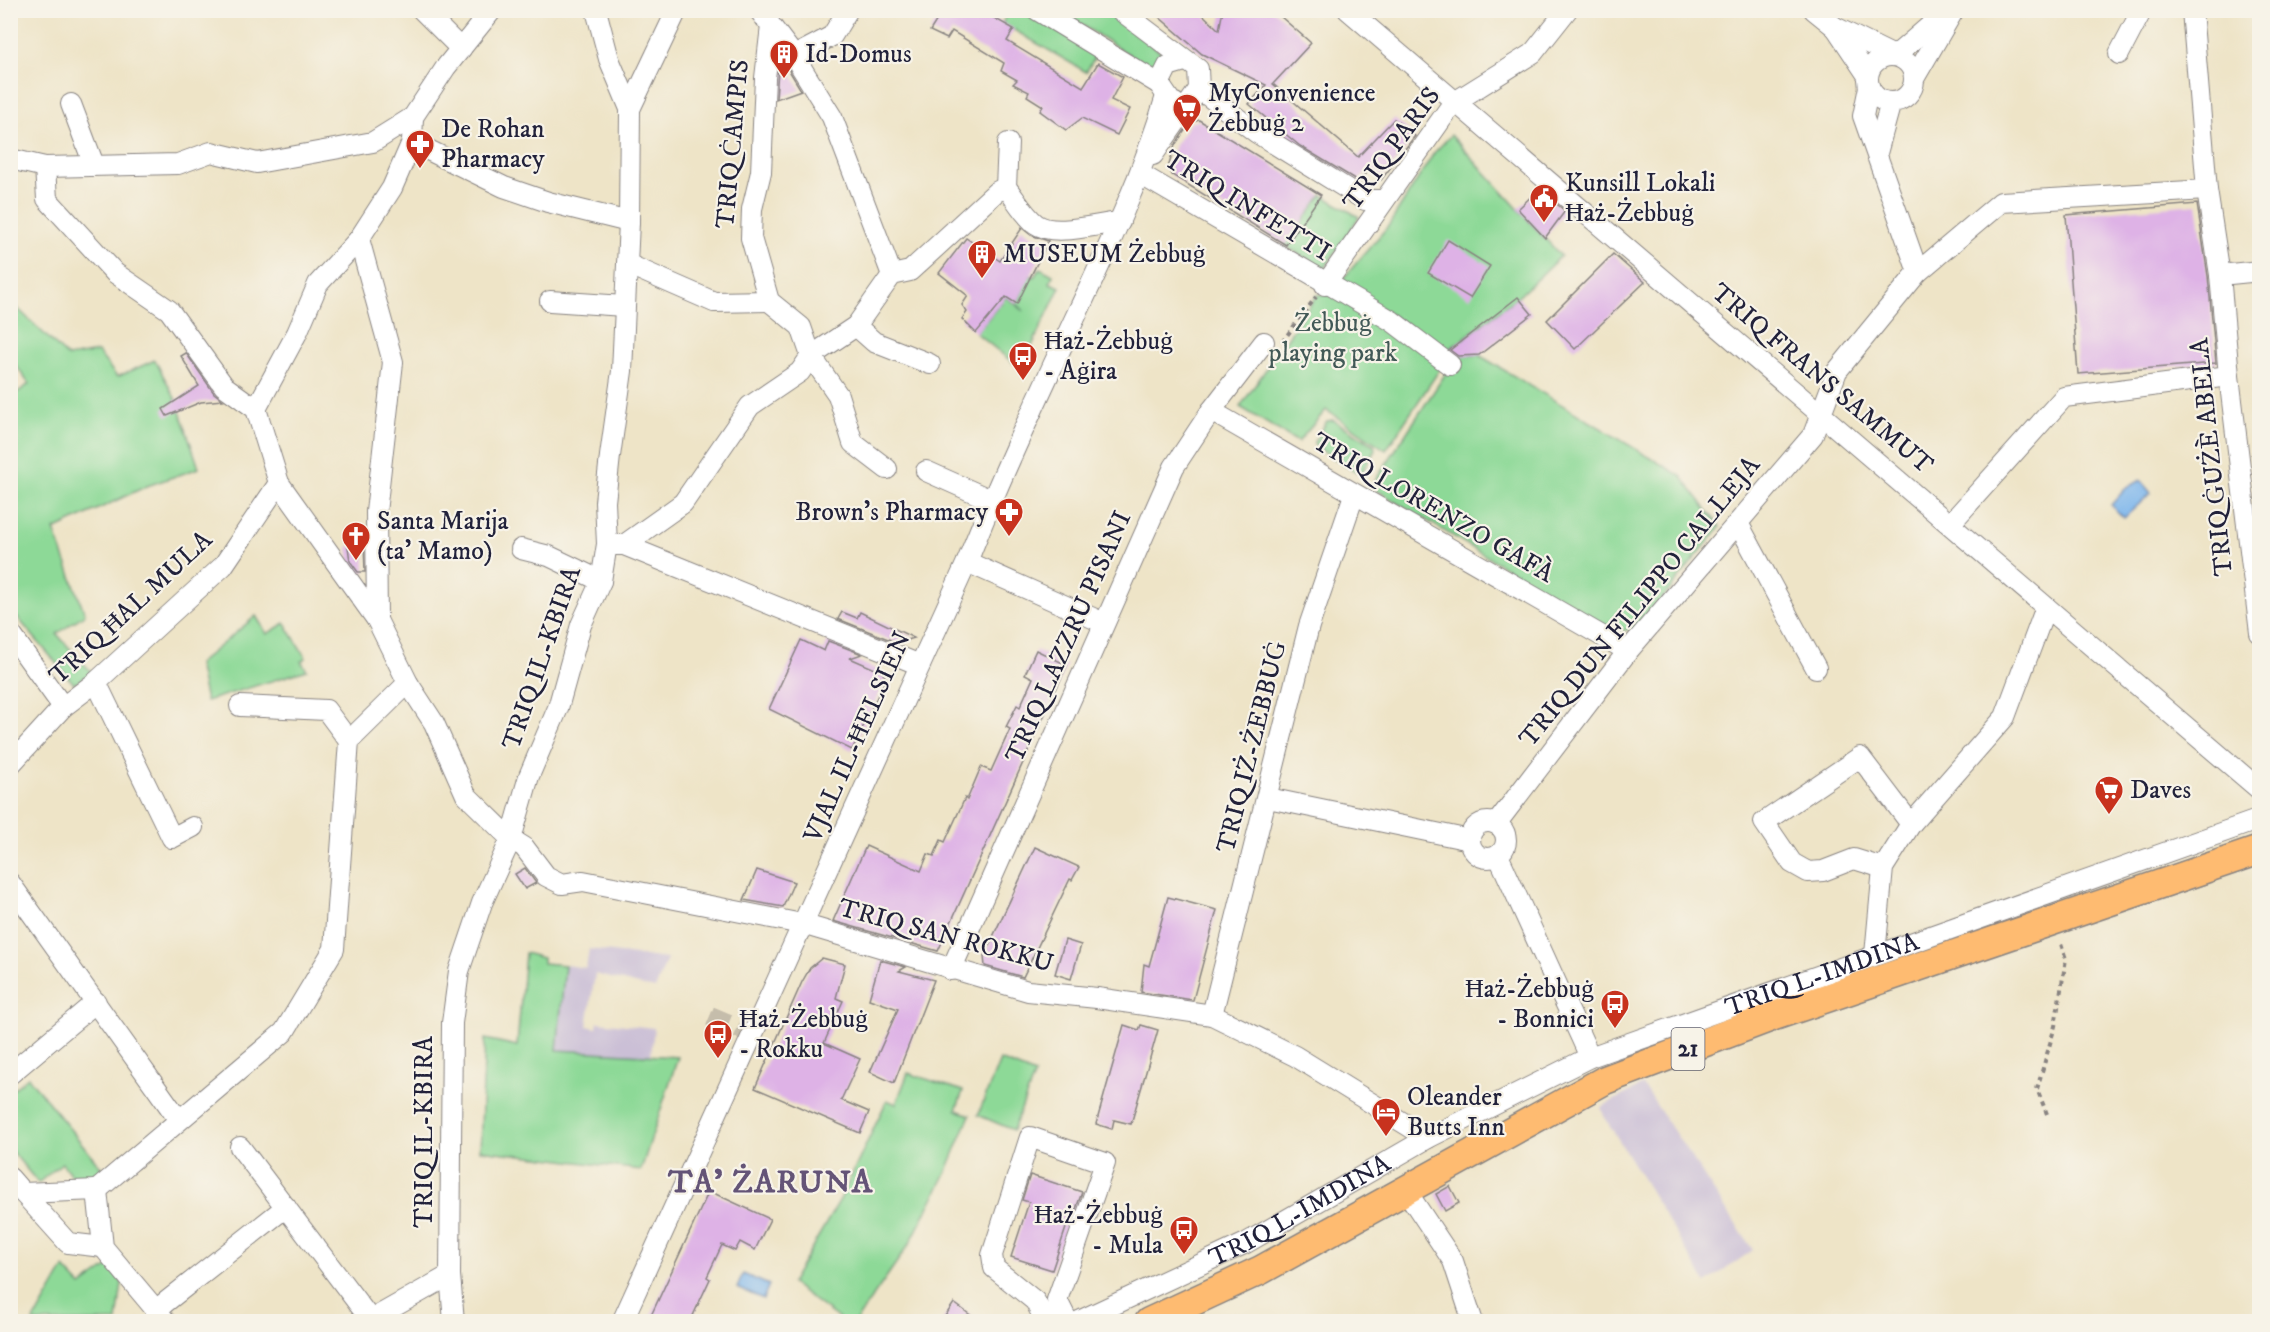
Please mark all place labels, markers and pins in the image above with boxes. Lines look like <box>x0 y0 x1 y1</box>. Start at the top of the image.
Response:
building icon: Id-Domus <box>768 38 800 80</box>
place label: Id-Domus <box>805 38 912 71</box>
place label: MyConvenience Żebbuġ 2 <box>1208 77 1376 140</box>
supermarket icon: MyConvenience Żebbuġ 2 <box>1171 92 1203 134</box>
place label: De Rohan Pharmacy <box>441 113 545 176</box>
pharmacy icon: De Rohan Pharmacy <box>404 128 436 170</box>
place label: Kunsill Lokali Ħaż-Żebbuġ <box>1565 167 1715 230</box>
public building icon: Kunsill Lokali Ħaż-Żebbuġ <box>1528 182 1560 224</box>
building icon: MUSEUM Żebbuġ <box>966 238 998 280</box>
place label: MUSEUM Żebbuġ <box>1003 238 1206 271</box>
place label: Ħaż-Żebbuġ - Aġira <box>1044 325 1173 388</box>
bus stop icon: Ħaż-Żebbuġ - Aġira <box>1007 340 1039 382</box>
place label: Brown’s Pharmacy <box>795 496 989 529</box>
pharmacy icon: Brown’s Pharmacy <box>993 496 1025 538</box>
place label: Santa Marija (ta' Mamo) <box>377 505 509 568</box>
church icon: Santa Marija (ta' Mamo) <box>340 520 372 562</box>
supermarket icon: Daves <box>2093 774 2125 816</box>
place label: Daves <box>2130 774 2191 807</box>
place label: Ħaż-Żebbuġ - Bonnici <box>1465 973 1594 1036</box>
bus stop icon: Ħaż-Żebbuġ - Bonnici <box>1599 988 1631 1030</box>
place label: Ħaż-Żebbuġ - Rokku <box>739 1003 868 1066</box>
bus stop icon: Ħaż-Żebbuġ - Rokku <box>702 1018 734 1060</box>
place label: Oleander Butts Inn <box>1407 1081 1505 1144</box>
hotel icon: Oleander Butts Inn <box>1370 1096 1402 1138</box>
place label: Ħaż-Żebbuġ - Mula <box>1034 1199 1163 1262</box>
bus stop icon: Ħaż-Żebbuġ - Mula <box>1168 1214 1200 1256</box>

